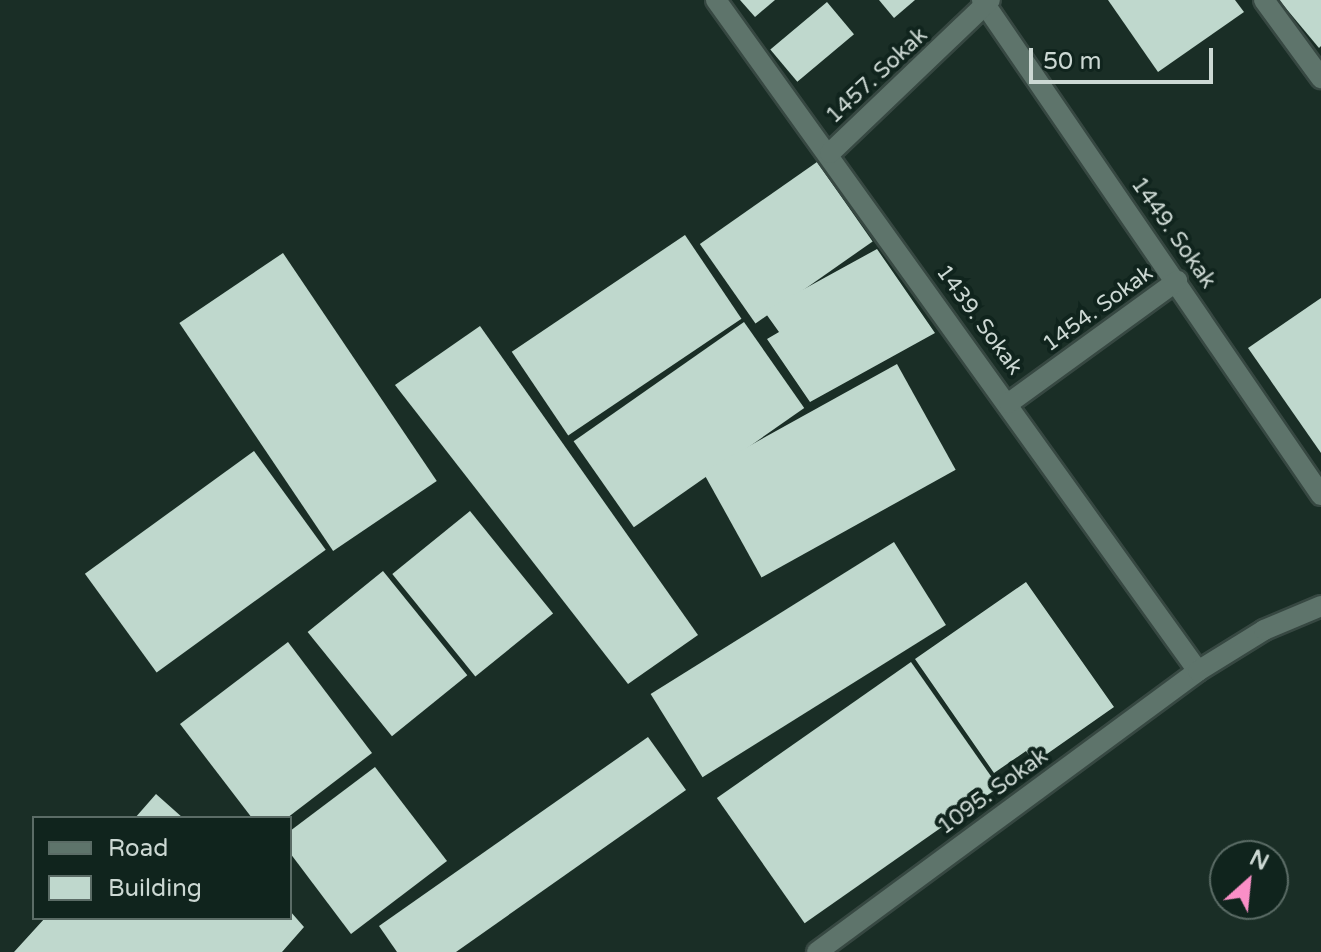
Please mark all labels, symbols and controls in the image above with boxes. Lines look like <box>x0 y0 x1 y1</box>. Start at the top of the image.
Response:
street label: 1457. Sokak <box>821 22 933 130</box>
scale bar <box>1033 32 1217 82</box>
text: 50 m <box>1043 47 1101 76</box>
street label: 1449. Sokak <box>1125 172 1221 294</box>
street label: 1439. Sokak <box>930 260 1028 380</box>
street label: 1454. Sokak <box>1038 260 1158 358</box>
street label: 1095. Sokak <box>933 743 1053 841</box>
legend <box>32 816 292 920</box>
text: Road <box>108 834 168 863</box>
north arrow <box>1209 840 1289 920</box>
text: N <box>1245 845 1273 876</box>
text: Building <box>108 874 202 903</box>

